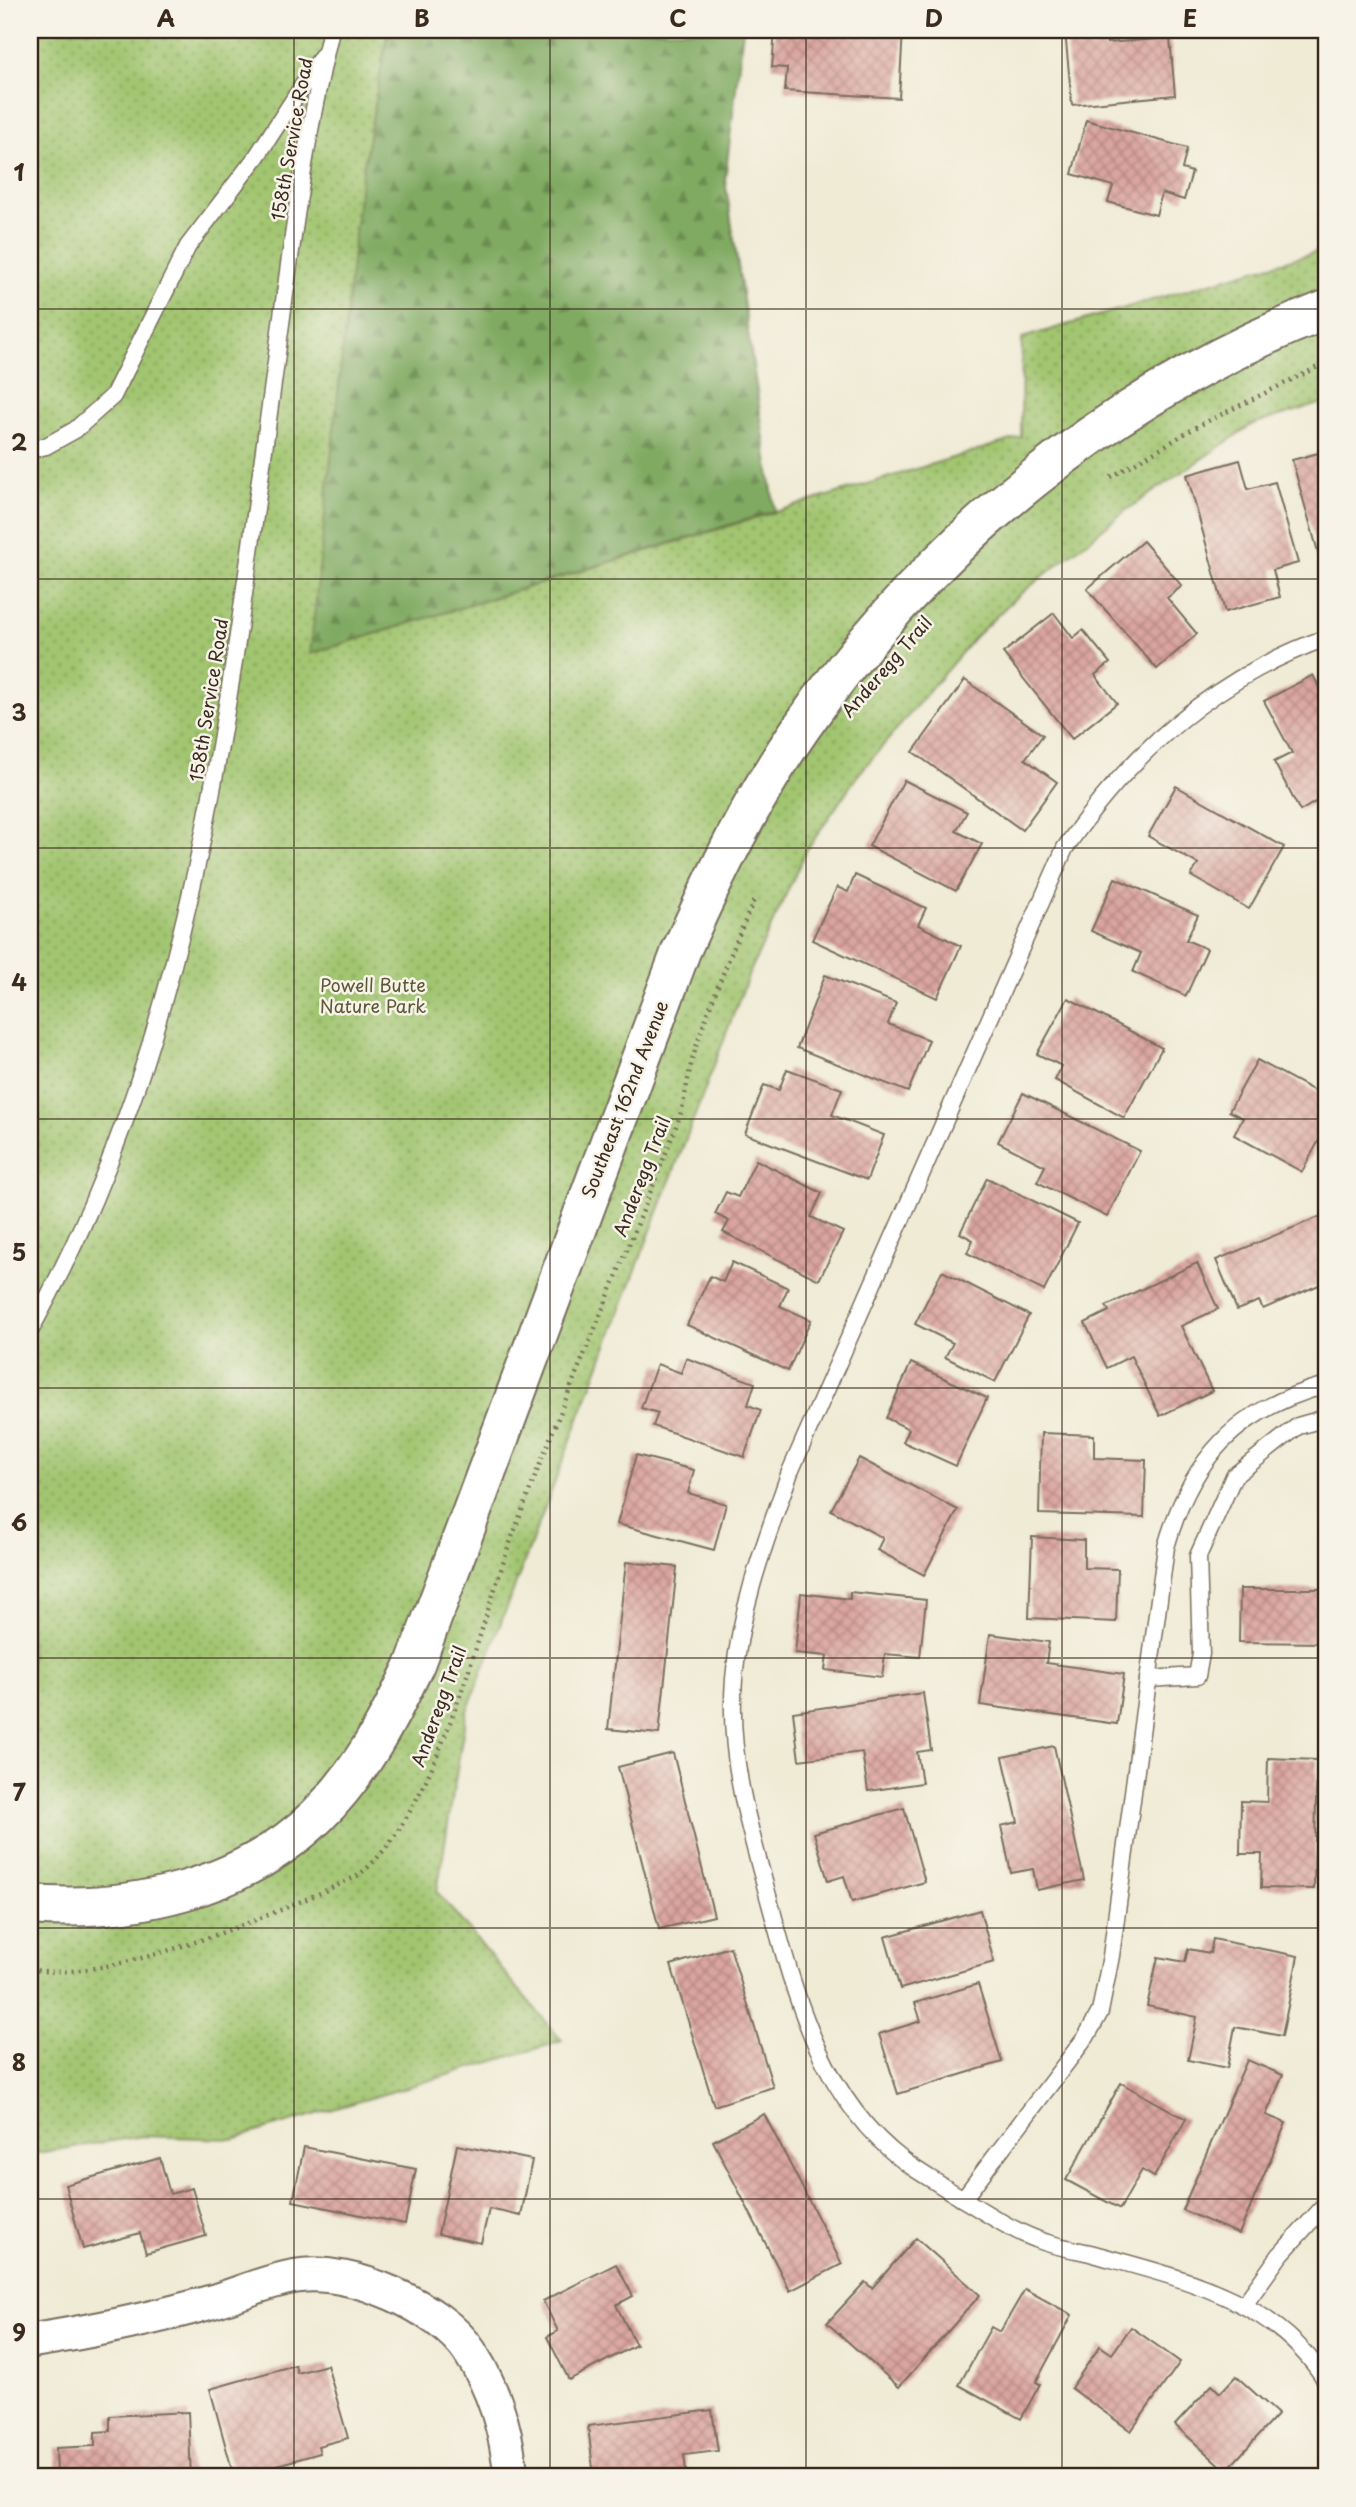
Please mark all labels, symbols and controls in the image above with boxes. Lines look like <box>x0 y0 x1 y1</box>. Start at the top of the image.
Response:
text: A <box>157 0 175 35</box>
text: B <box>414 0 430 35</box>
text: C <box>669 0 687 35</box>
text: D <box>925 0 943 35</box>
text: E <box>1183 0 1197 35</box>
street label: 158th Service Road <box>263 55 319 223</box>
text: 1 <box>14 154 25 189</box>
text: 2 <box>11 424 27 459</box>
street label: Anderegg Trail <box>834 609 938 723</box>
street label: 158th Service Road <box>182 616 234 784</box>
text: 3 <box>11 694 27 729</box>
text: 4 <box>11 964 27 999</box>
park label: Powell Butte Nature Park <box>320 971 426 1019</box>
street label: Southeast 162nd Avenue <box>574 996 674 1202</box>
street label: Anderegg Trail <box>606 1112 676 1240</box>
text: 5 <box>12 1234 26 1269</box>
text: 6 <box>11 1504 27 1539</box>
street label: Anderegg Trail <box>404 1642 472 1770</box>
text: 7 <box>12 1774 26 1809</box>
text: 8 <box>12 2044 26 2079</box>
text: 9 <box>12 2314 26 2349</box>

